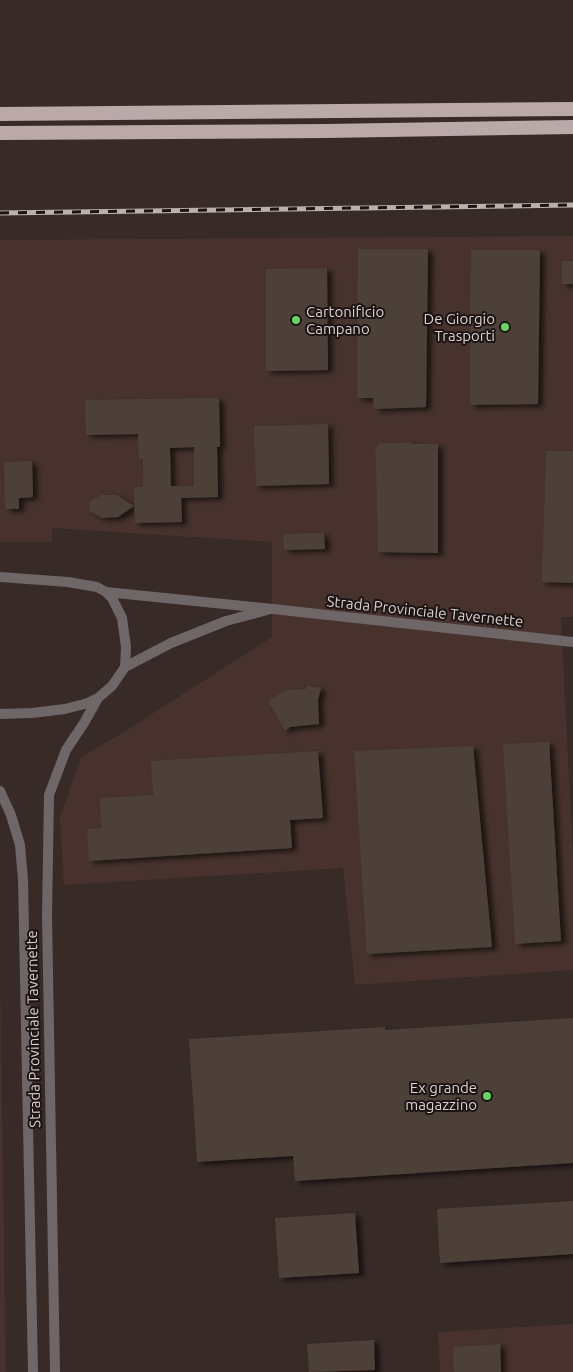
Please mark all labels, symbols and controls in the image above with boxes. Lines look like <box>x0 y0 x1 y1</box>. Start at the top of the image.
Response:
place label: Cartonificio Campano <box>306 303 384 337</box>
place label: De Giorgio Trasporti <box>424 310 495 344</box>
marker: Cartonificio Campano <box>290 314 302 326</box>
marker: De Giorgio Trasporti <box>499 321 511 333</box>
street label: Strada Provinciale Tavernette <box>326 592 524 630</box>
street label: Strada Provinciale Tavernette <box>23 930 43 1128</box>
place label: Ex grande magazzino <box>405 1079 477 1113</box>
marker: Ex grande magazzino <box>481 1090 493 1102</box>

